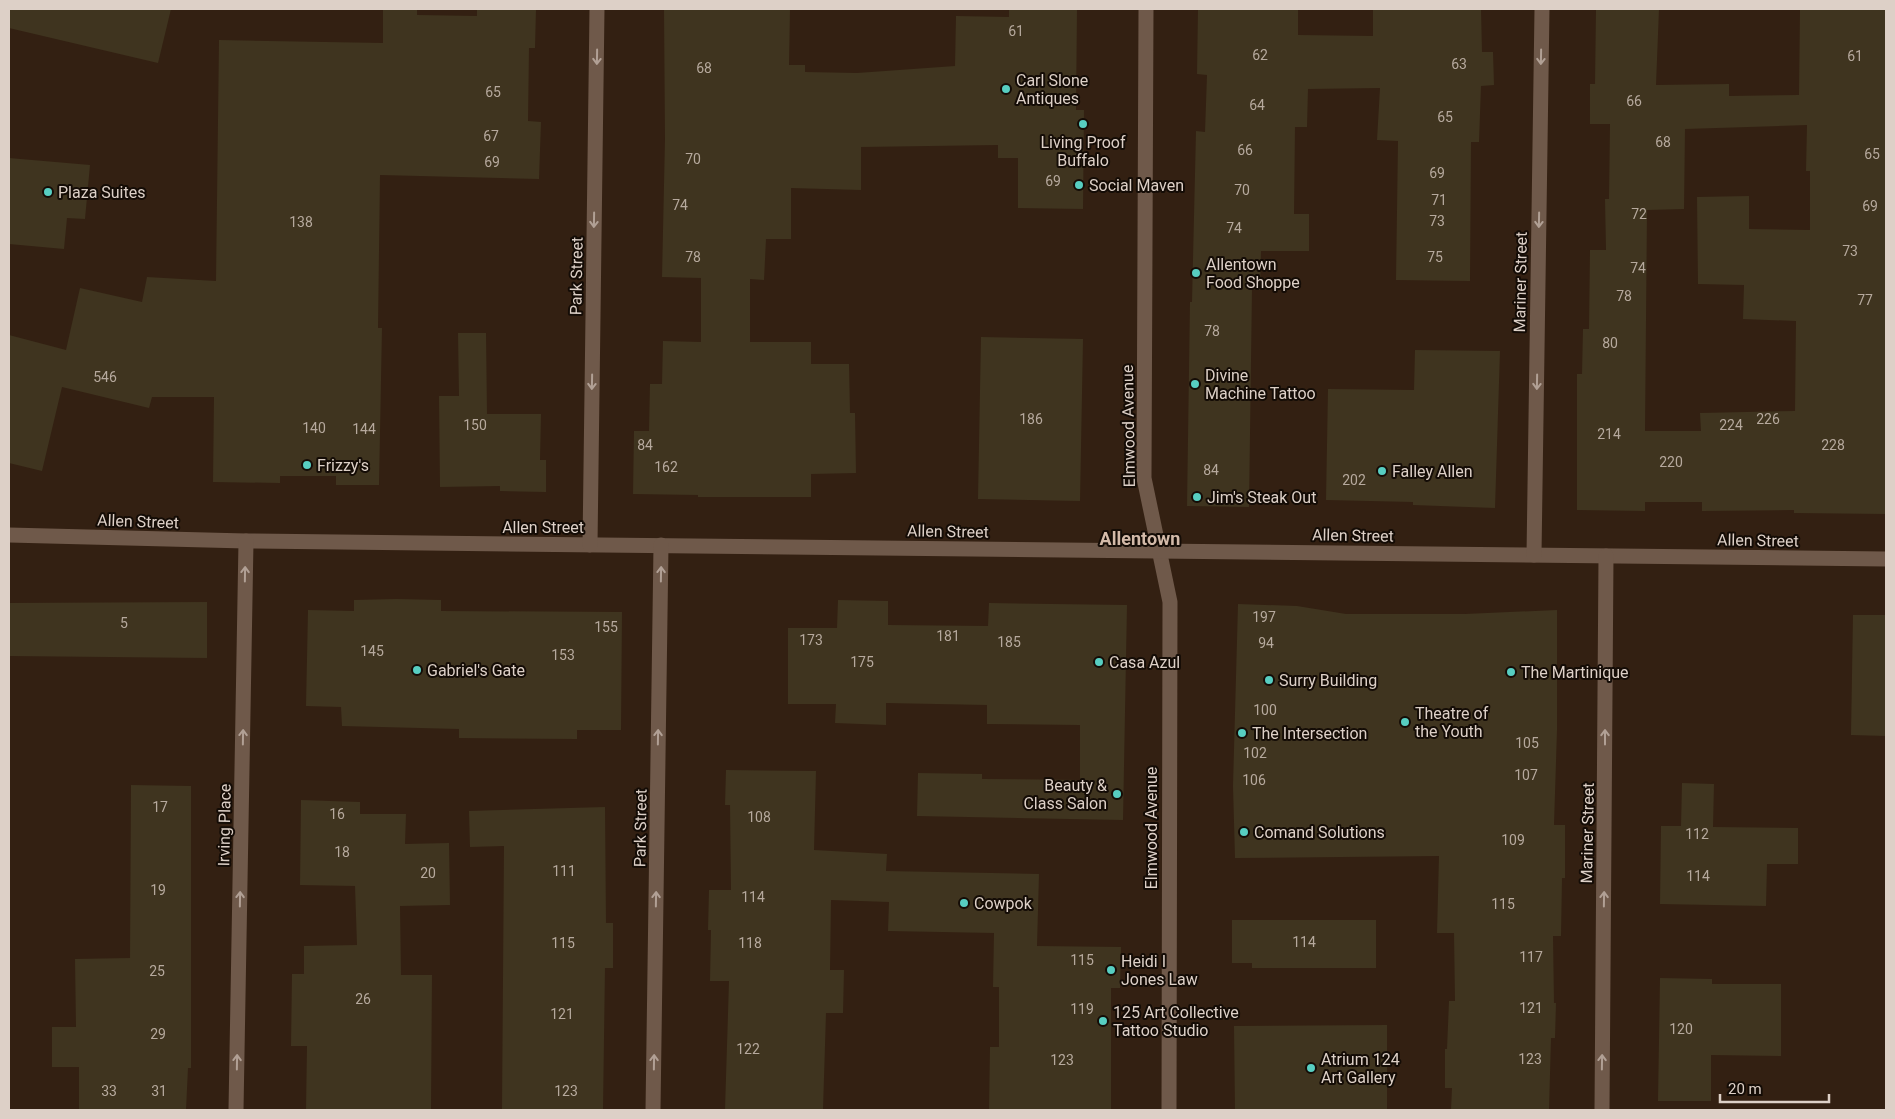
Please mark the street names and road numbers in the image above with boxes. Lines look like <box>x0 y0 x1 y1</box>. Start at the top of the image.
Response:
street label: Mariner Street <box>1510 231 1531 333</box>
street label: Park Street <box>566 237 587 315</box>
street label: Elmwood Avenue <box>1118 365 1139 487</box>
street label: Allen Street <box>97 511 179 532</box>
street label: Allen Street <box>502 518 584 537</box>
street label: Allen Street <box>907 521 989 542</box>
street label: Allen Street <box>1312 525 1394 546</box>
street label: Allen Street <box>1717 530 1799 551</box>
street label: Elmwood Avenue <box>1142 767 1161 889</box>
street label: Mariner Street <box>1577 782 1598 884</box>
street label: Irving Place <box>214 783 235 867</box>
street label: Park Street <box>630 789 651 867</box>

